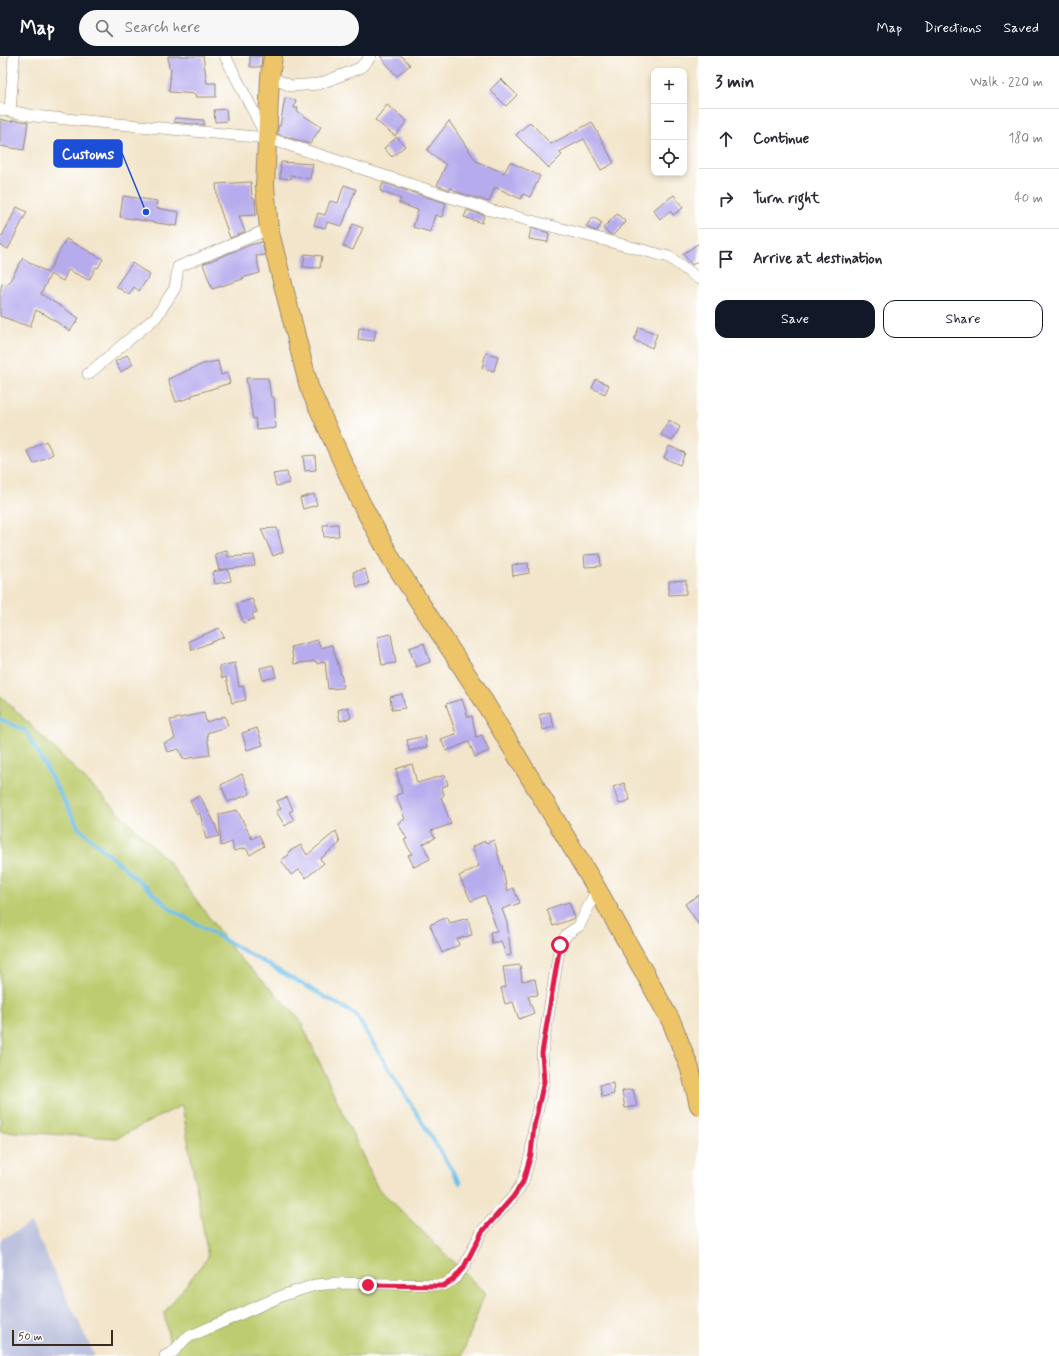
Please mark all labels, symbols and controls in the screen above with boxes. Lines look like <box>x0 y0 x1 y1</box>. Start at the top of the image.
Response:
search box <box>79 10 359 46</box>
text: Map <box>20 16 55 41</box>
icon: search <box>93 17 115 39</box>
text: Search here <box>125 18 200 38</box>
text: Map <box>876 19 902 37</box>
text: Directions <box>924 19 982 37</box>
text: Saved <box>1004 19 1039 37</box>
map controls <box>651 68 687 176</box>
button: + <box>651 68 687 104</box>
text: 3 min <box>715 71 754 93</box>
text: Walk · 220 m <box>970 74 1043 91</box>
button: − <box>651 104 687 140</box>
icon: ahead <box>715 128 737 150</box>
text: Continue <box>753 129 809 149</box>
text: 180 m <box>1008 130 1043 147</box>
callout: Customs <box>54 140 122 167</box>
button: locate <box>651 140 687 176</box>
text: Customs <box>62 145 114 165</box>
icon: right <box>715 188 737 210</box>
text: Turn right <box>753 189 820 209</box>
text: 40 m <box>1014 190 1043 207</box>
icon: arrive <box>715 248 737 270</box>
text: Arrive at destination <box>753 249 882 269</box>
button: Save <box>715 300 875 338</box>
button: Share <box>883 300 1043 338</box>
route start <box>551 936 569 954</box>
route end <box>359 1276 377 1294</box>
scale bar <box>12 1328 113 1347</box>
text: 50 m <box>18 1330 43 1344</box>

